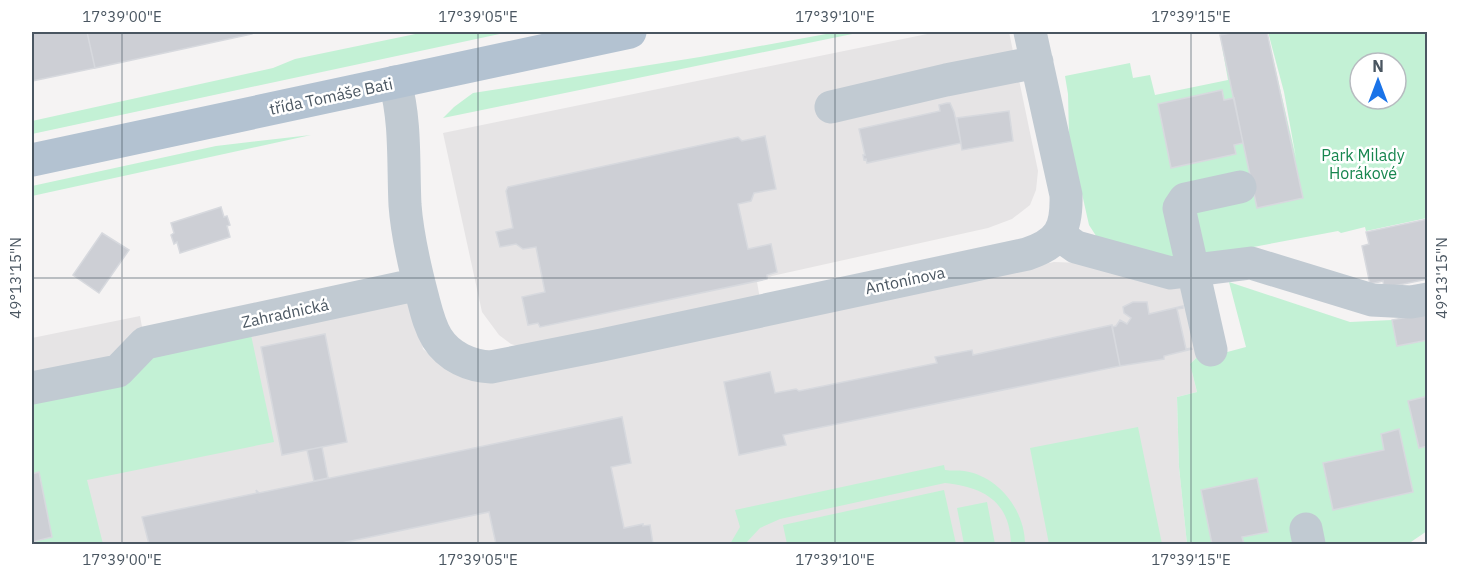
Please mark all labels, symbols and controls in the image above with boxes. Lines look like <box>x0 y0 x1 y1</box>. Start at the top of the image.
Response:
text: 17°39'00"E <box>82 7 162 26</box>
text: 17°39'05"E <box>438 7 518 26</box>
text: 17°39'10"E <box>795 7 875 26</box>
text: 17°39'15"E <box>1151 7 1231 26</box>
north arrow <box>1348 51 1408 111</box>
text: N <box>1372 56 1384 76</box>
street label: třída Tomáše Bati <box>267 73 395 119</box>
park label: Park Milady Horákové <box>1321 145 1405 183</box>
text: 49°13'15"N <box>6 237 25 319</box>
text: 49°13'15"N <box>1432 237 1451 319</box>
street label: Antonínova <box>863 262 947 298</box>
street label: Zahradnická <box>240 294 331 332</box>
text: 17°39'00"E <box>82 550 162 569</box>
text: 17°39'05"E <box>438 550 518 569</box>
text: 17°39'10"E <box>795 550 875 569</box>
text: 17°39'15"E <box>1151 550 1231 569</box>

